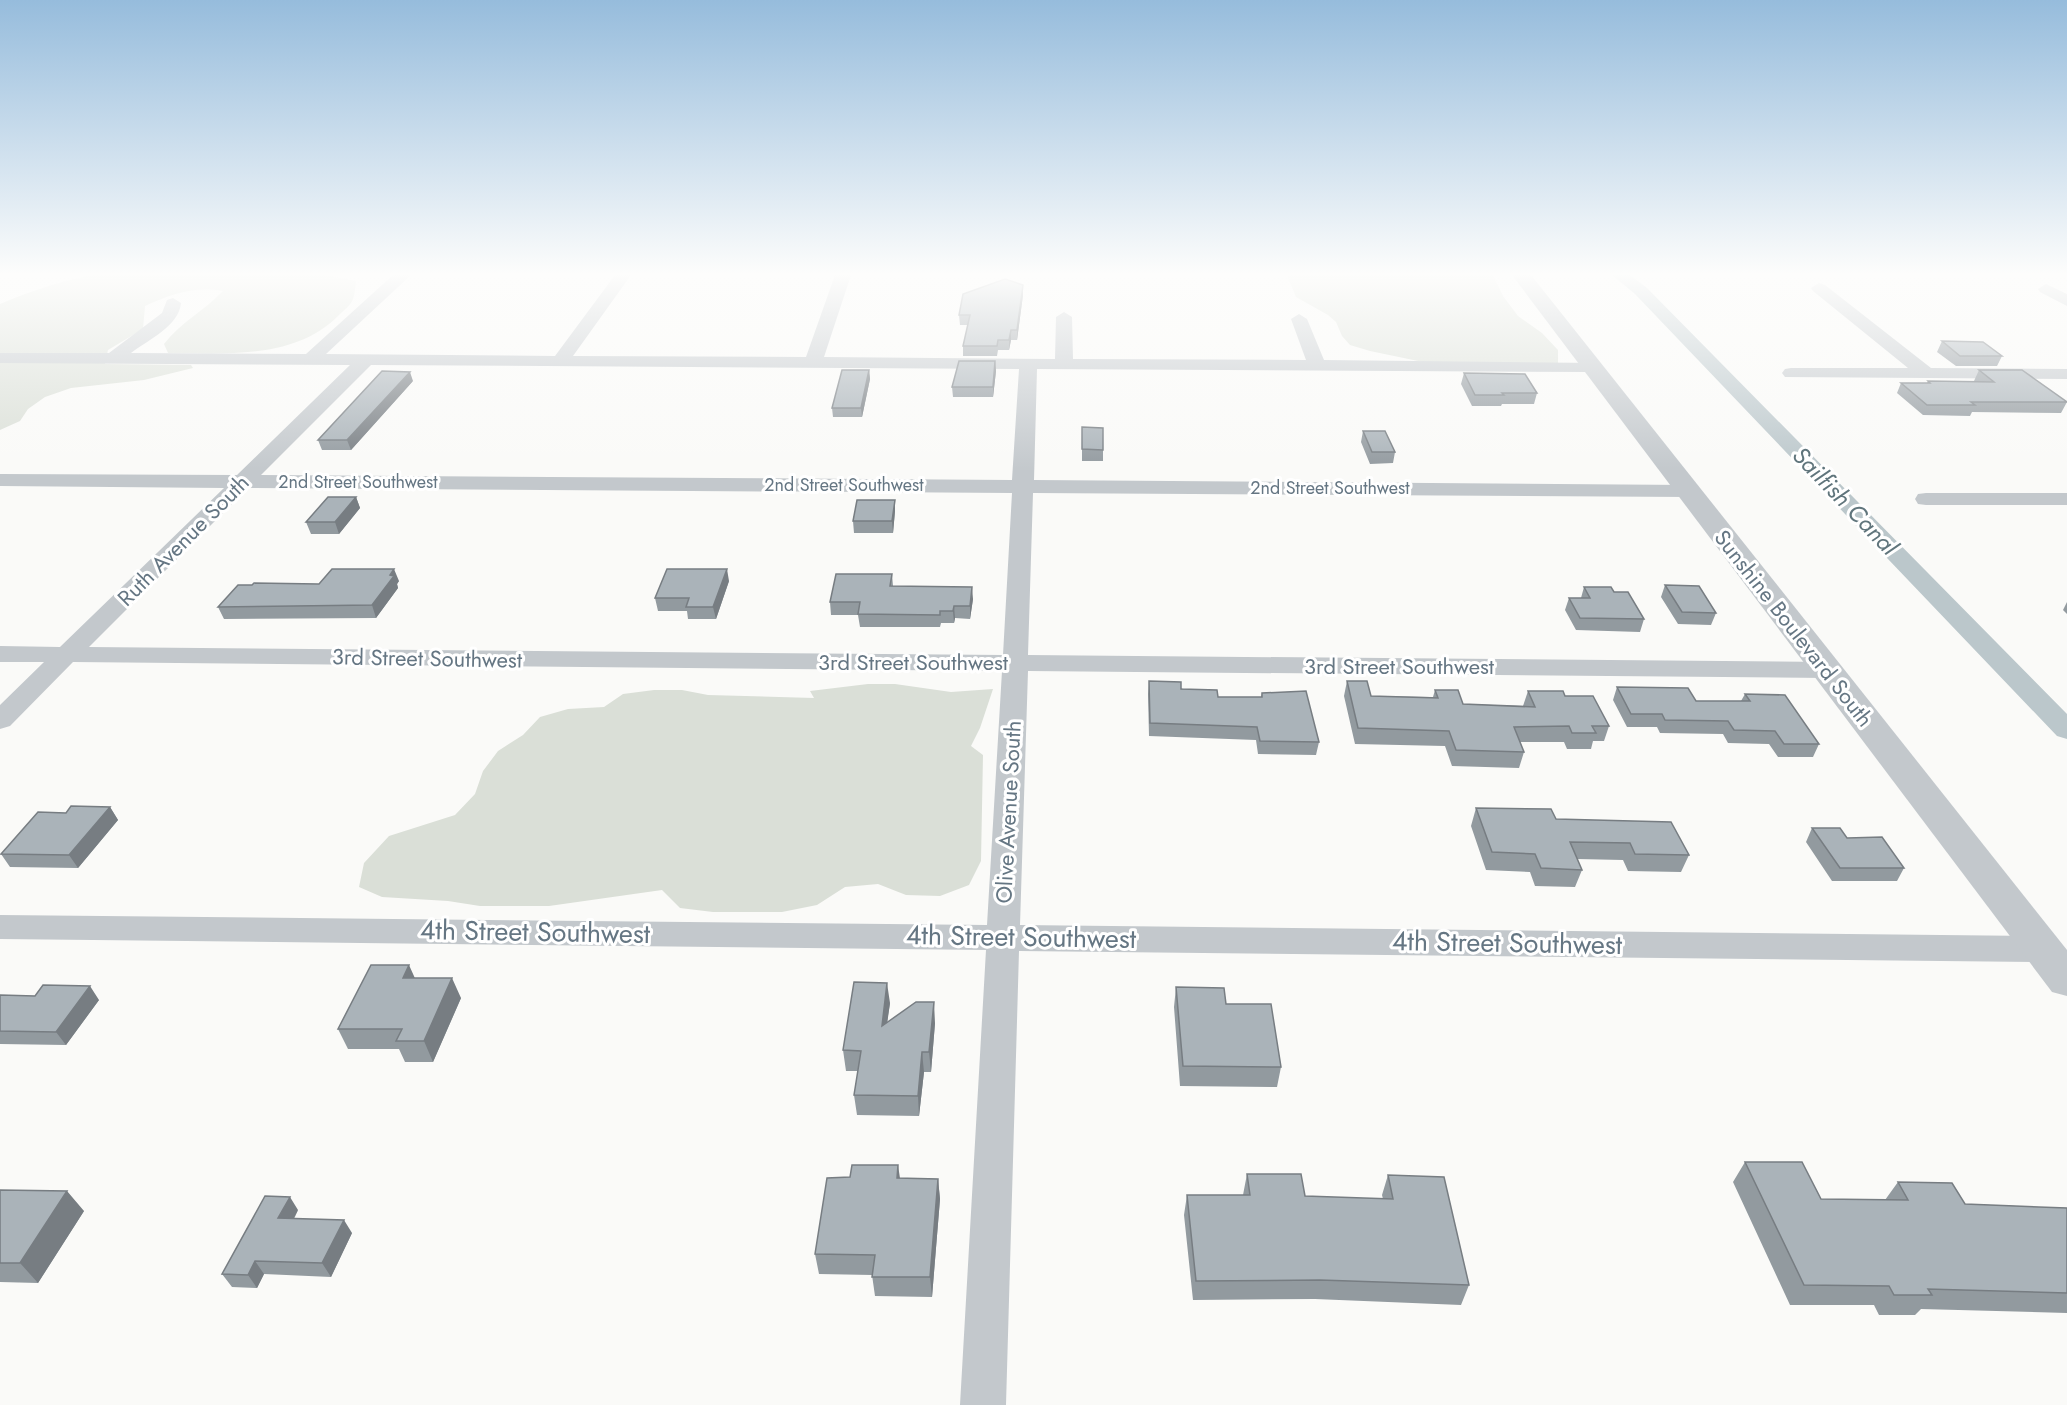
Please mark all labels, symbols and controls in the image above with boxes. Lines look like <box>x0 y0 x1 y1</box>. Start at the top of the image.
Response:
water label: Sailfish Canal <box>1784 438 1907 564</box>
street label: Ruth Avenue South <box>110 467 256 613</box>
street label: 2nd Street Southwest <box>278 469 438 495</box>
street label: 2nd Street Southwest <box>764 472 924 498</box>
street label: 2nd Street Southwest <box>1250 475 1410 501</box>
street label: Sunshine Boulevard South <box>1707 523 1881 733</box>
street label: 3rd Street Southwest <box>332 640 523 676</box>
street label: 3rd Street Southwest <box>818 646 1009 678</box>
street label: 3rd Street Southwest <box>1304 650 1495 682</box>
street label: Olive Avenue South <box>987 720 1029 904</box>
street label: 4th Street Southwest <box>419 910 651 953</box>
street label: 4th Street Southwest <box>905 915 1137 958</box>
street label: 4th Street Southwest <box>1391 921 1623 964</box>

